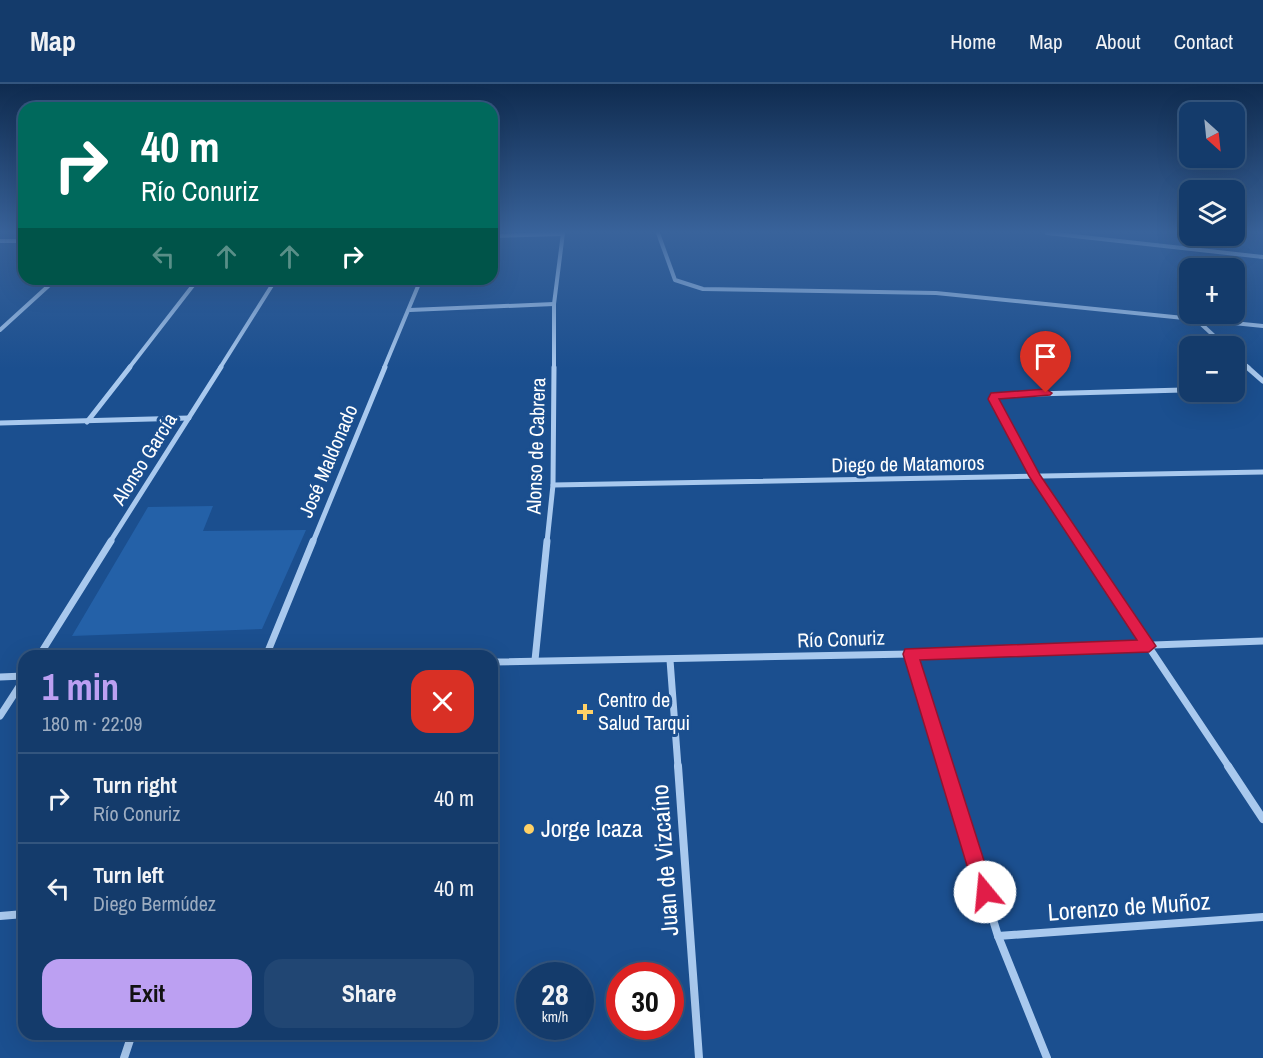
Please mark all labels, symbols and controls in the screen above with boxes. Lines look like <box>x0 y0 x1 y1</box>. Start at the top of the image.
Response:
text: Map <box>30 22 76 60</box>
text: Home <box>950 27 996 56</box>
text: Map <box>1029 27 1063 56</box>
text: About <box>1096 27 1141 56</box>
text: Contact <box>1174 27 1233 56</box>
north arrow <box>1179 102 1245 168</box>
map controls <box>1179 102 1245 402</box>
text: 40 m <box>141 119 220 175</box>
icon: right <box>42 126 120 204</box>
text: Río Conuriz <box>141 173 259 209</box>
button: layers <box>1179 180 1245 246</box>
icon: left <box>147 240 180 273</box>
icon: ahead <box>210 240 243 273</box>
icon: ahead <box>273 240 306 273</box>
icon: right <box>336 240 369 273</box>
button: + <box>1179 258 1245 324</box>
pin <box>1020 331 1071 393</box>
button: − <box>1179 336 1245 402</box>
icon: arrive <box>1029 340 1062 373</box>
street label: Alonso de Cabrera <box>520 377 551 516</box>
street label: José Maldonado <box>292 400 363 521</box>
street label: Alonso García <box>104 408 183 511</box>
street label: Diego de Matamoros <box>831 449 985 478</box>
street label: Río Conuriz <box>797 623 885 654</box>
text: 1 min <box>42 663 119 711</box>
button: close <box>411 670 474 733</box>
place label: Centro de Salud Tarqui <box>598 686 690 736</box>
marker: Centro de Salud Tarqui <box>576 703 594 721</box>
text: 180 m · 22:09 <box>42 710 142 737</box>
text: Turn right <box>93 770 177 800</box>
icon: right <box>42 782 75 815</box>
text: 40 m <box>434 783 474 813</box>
street label: Juan de Vizcaíno <box>643 783 685 937</box>
text: Río Conuriz <box>93 800 181 827</box>
place label: Jorge Icaza <box>541 812 643 844</box>
marker: Jorge Icaza <box>522 822 536 836</box>
text: Turn left <box>93 860 164 890</box>
position arrow <box>953 860 1017 924</box>
icon: left <box>42 872 75 905</box>
text: 40 m <box>434 873 474 903</box>
street label: Lorenzo de Muñoz <box>1047 884 1212 928</box>
text: Diego Bermúdez <box>93 890 216 917</box>
button: Exit <box>42 959 252 1028</box>
button: Share <box>264 959 474 1028</box>
speed limit sign: 30 <box>606 962 684 1040</box>
text: 28 <box>541 974 569 1014</box>
text: km/h <box>542 1006 568 1027</box>

